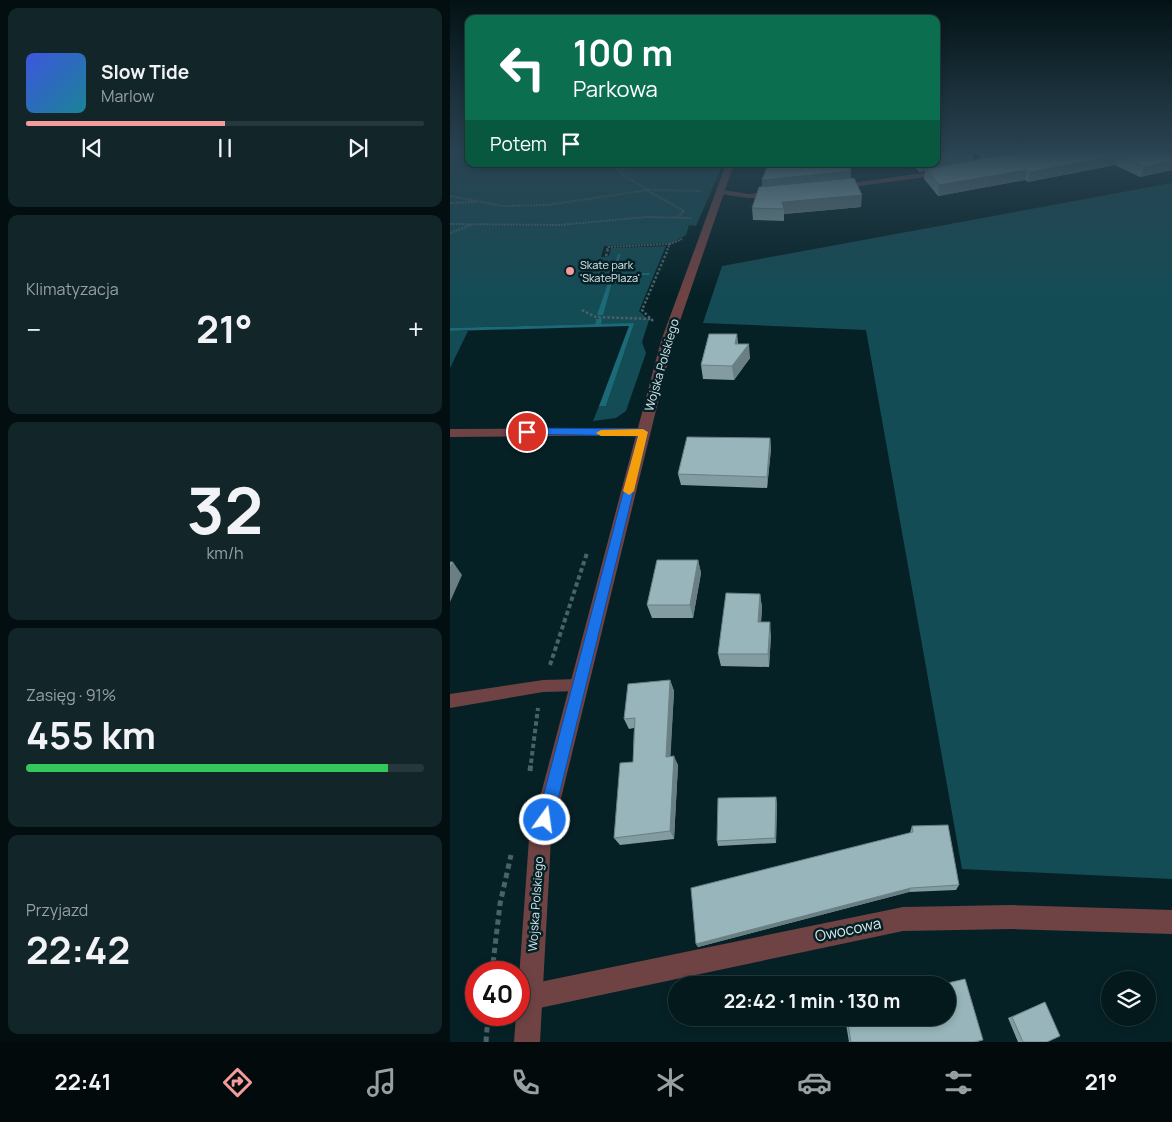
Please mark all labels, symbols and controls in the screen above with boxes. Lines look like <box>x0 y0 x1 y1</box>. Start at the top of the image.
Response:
text: 100 m <box>573 29 673 77</box>
icon: left <box>490 35 555 100</box>
text: Slow Tide <box>101 59 189 85</box>
text: Parkowa <box>573 74 658 104</box>
text: Marlow <box>101 85 154 107</box>
icon: arrive <box>557 130 585 158</box>
text: Potem <box>490 131 547 157</box>
icon: previous <box>78 134 106 162</box>
icon: pause <box>211 134 239 162</box>
icon: next <box>344 134 372 162</box>
place label: Skate park 'SkatePlaza' <box>580 257 640 285</box>
marker: Skate park 'SkatePlaza' <box>564 265 576 277</box>
text: Klimatyzacja <box>26 278 119 300</box>
text: 21° <box>196 302 253 354</box>
text: − <box>26 310 41 348</box>
text: + <box>408 310 424 348</box>
street label: Wojska Polskiego <box>640 317 683 413</box>
pin <box>506 411 548 453</box>
icon: arrive <box>513 418 541 446</box>
text: 32 <box>187 465 263 554</box>
text: km/h <box>206 542 244 564</box>
text: Zasięg · 91% <box>26 684 116 706</box>
text: 455 km <box>26 708 156 760</box>
position arrow <box>518 793 570 845</box>
street label: Wojska Polskiego <box>524 856 547 952</box>
text: Przyjazd <box>26 899 88 921</box>
street label: Owocowa <box>813 912 883 947</box>
text: 22:42 <box>26 923 130 975</box>
speed limit sign: 40 <box>465 961 530 1026</box>
map controls <box>1101 971 1156 1026</box>
button: layers <box>1101 971 1156 1026</box>
text: 22:42 · 1 min · 130 m <box>724 988 900 1014</box>
icon: directions <box>220 1065 255 1100</box>
icon: music <box>364 1065 399 1100</box>
icon: phone <box>508 1065 543 1100</box>
icon: climate <box>653 1065 688 1100</box>
icon: car <box>797 1065 832 1100</box>
icon: filters <box>941 1065 976 1100</box>
text: 22:41 <box>55 1067 111 1097</box>
text: 21° <box>1085 1067 1117 1097</box>

